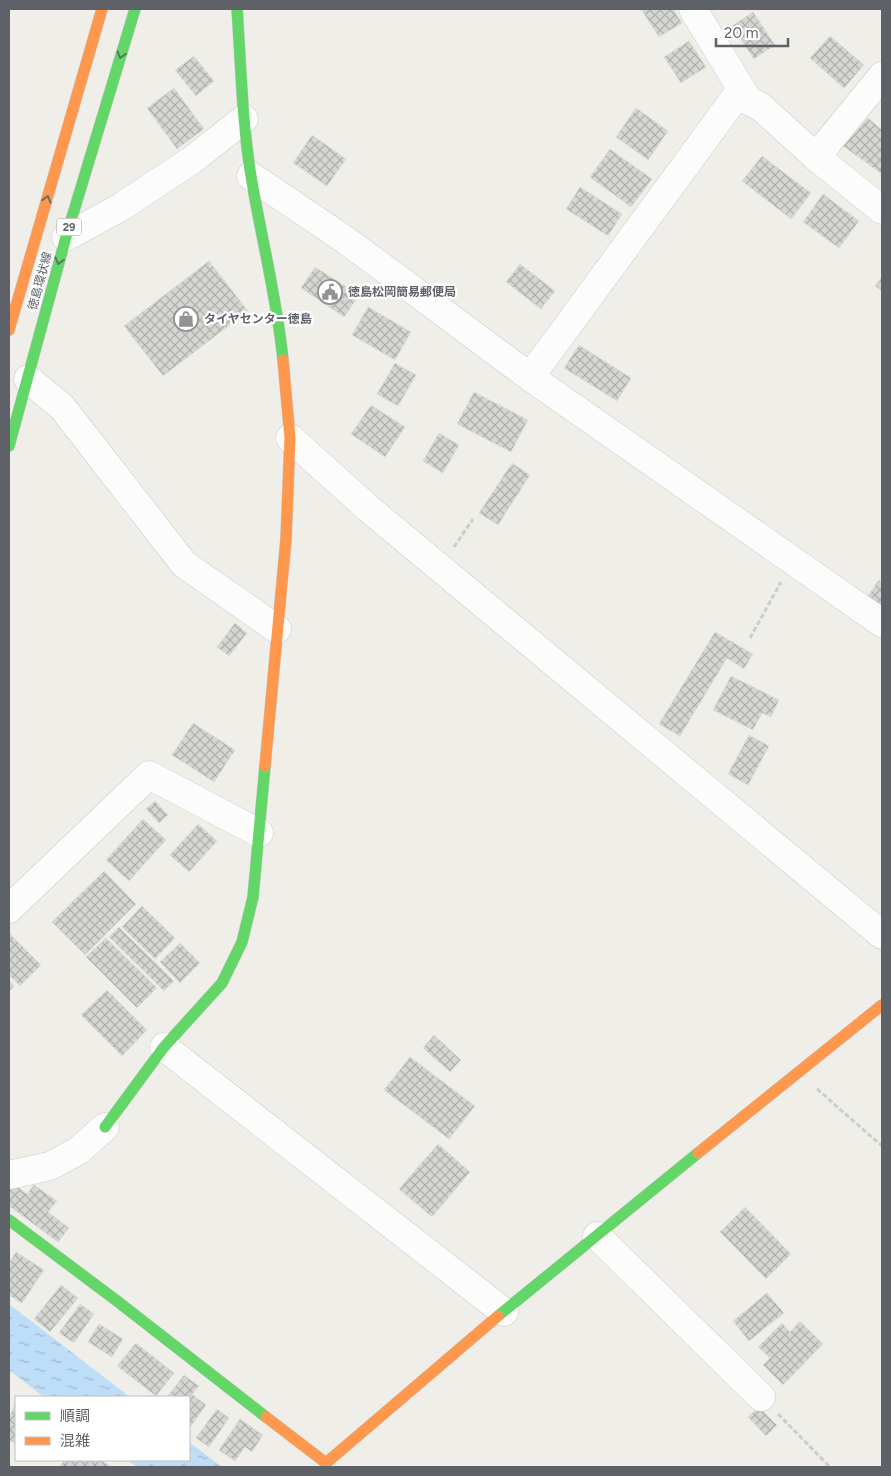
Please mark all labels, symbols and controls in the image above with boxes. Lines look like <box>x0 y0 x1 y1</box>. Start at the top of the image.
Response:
scale bar <box>716 15 788 47</box>
text: 20 m <box>724 24 758 42</box>
one-way arrow <box>117 51 127 59</box>
one-way arrow <box>41 195 51 204</box>
road number: 29 <box>56 218 82 236</box>
street label: 徳島環状線 <box>25 250 55 312</box>
one-way arrow <box>55 257 65 265</box>
public building icon: 徳島松岡簡易郵便局 <box>317 279 343 305</box>
place label: 徳島松岡簡易郵便局 <box>348 285 456 299</box>
shop icon: タイヤセンター徳島 <box>173 306 199 332</box>
place label: タイヤセンター徳島 <box>204 312 312 326</box>
legend <box>15 1396 190 1461</box>
text: 順調 <box>60 1407 90 1425</box>
text: 混雑 <box>60 1432 90 1450</box>

